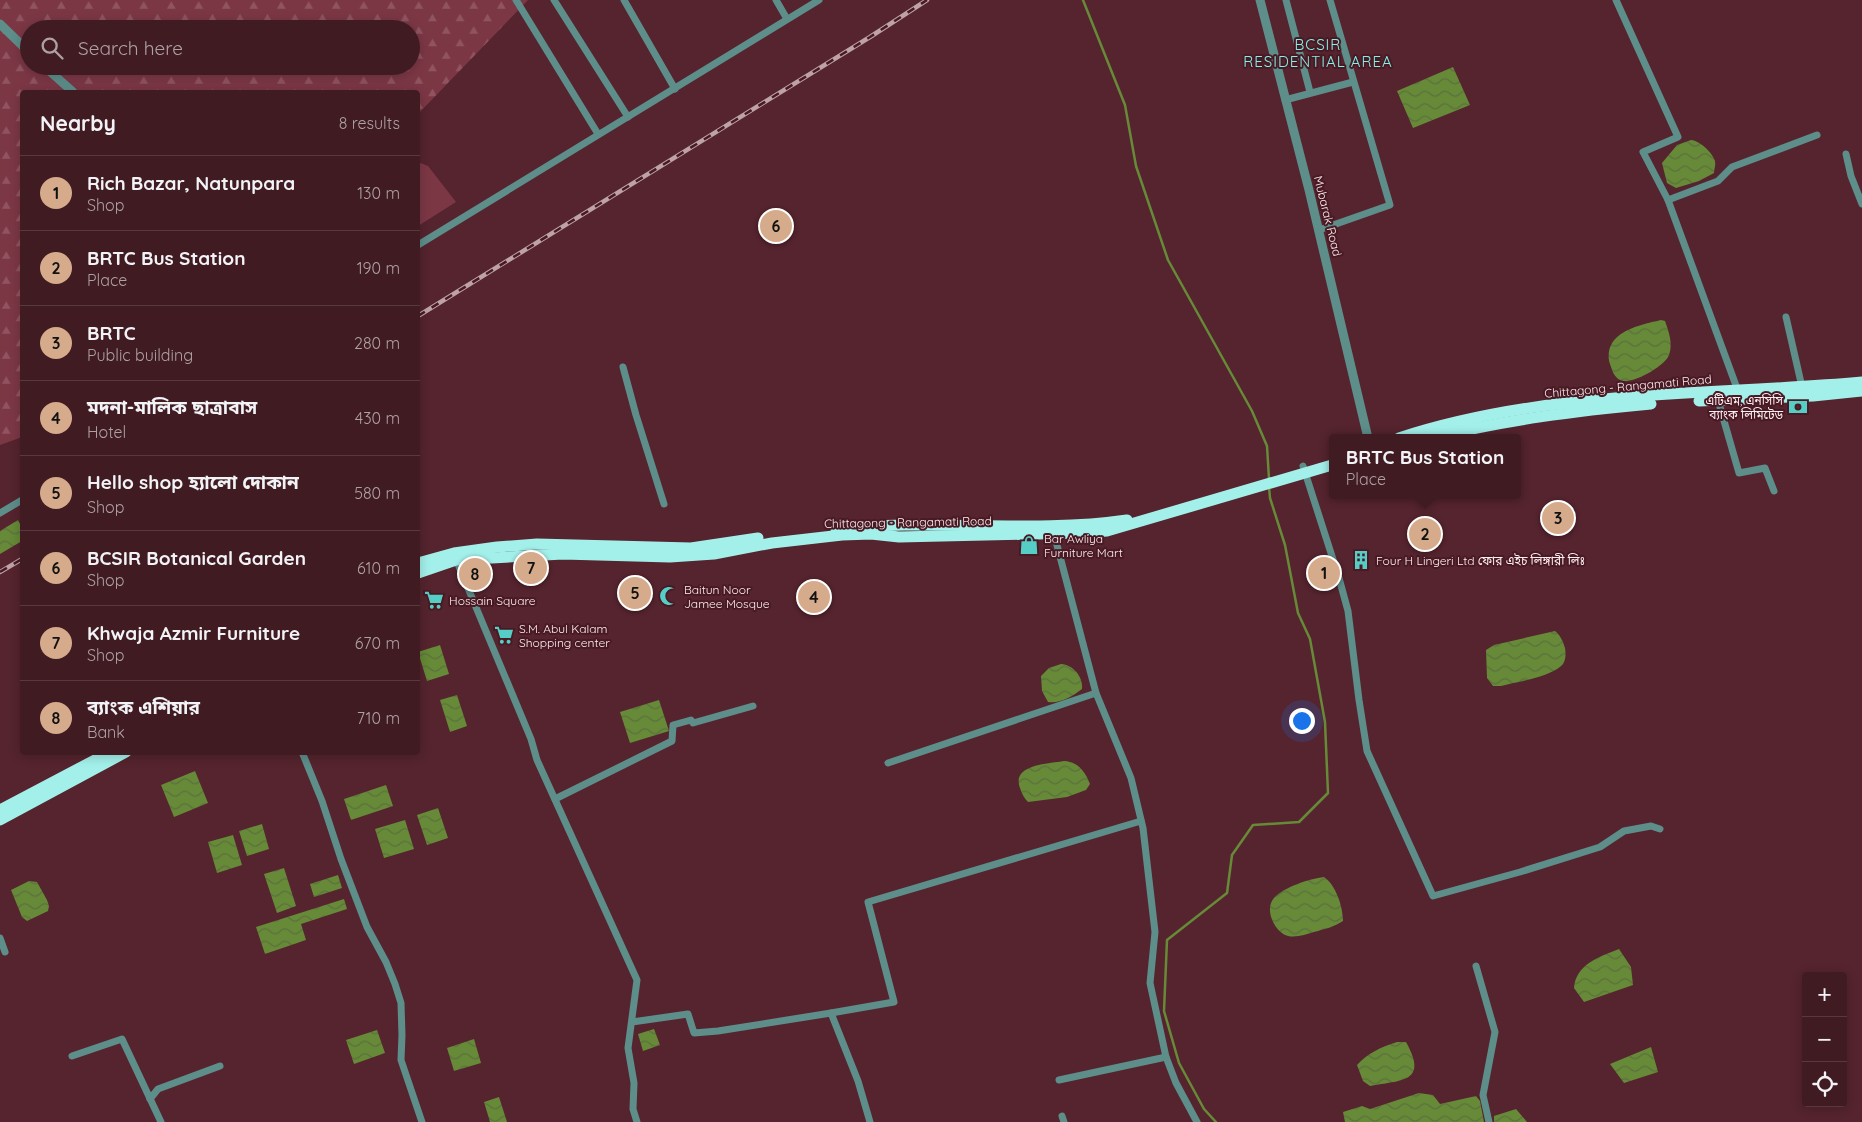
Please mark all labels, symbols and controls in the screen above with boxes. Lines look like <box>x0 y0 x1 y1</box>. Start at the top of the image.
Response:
search box <box>20 20 420 75</box>
icon: search <box>38 34 66 62</box>
district label: BCSIR RESIDENTIAL AREA <box>1243 35 1393 71</box>
text: Search here <box>78 36 183 60</box>
text: Nearby <box>40 110 116 136</box>
text: 8 results <box>339 113 400 133</box>
text: Rich Bazar, Natunpara <box>87 171 295 195</box>
street label: Mubarak Road <box>1311 174 1345 258</box>
text: 1 <box>53 183 59 203</box>
text: 130 m <box>357 183 400 203</box>
text: Shop <box>87 195 124 215</box>
pin: 6 <box>760 207 792 245</box>
text: BRTC Bus Station <box>87 246 246 270</box>
text: 2 <box>51 258 61 278</box>
text: 190 m <box>357 258 400 278</box>
text: Place <box>87 270 127 290</box>
text: BRTC <box>87 321 136 345</box>
text: 3 <box>52 333 60 353</box>
text: 280 m <box>354 333 400 353</box>
text: Public building <box>87 345 193 365</box>
street label: Chittagong - Rangamati Road <box>1544 371 1712 401</box>
place label: এটিএম, এনসিসি ব্যাংক লিমিটেড <box>1705 393 1784 422</box>
text: মদনা-মালিক ছাত্রাবাস <box>87 395 257 419</box>
bank icon: এটিএম, এনসিসি ব্যাংক লিমিটেড <box>1787 396 1809 418</box>
text: 4 <box>51 408 61 428</box>
text: 430 m <box>355 408 400 428</box>
text: Hotel <box>87 422 126 442</box>
popup <box>1329 434 1521 499</box>
text: BRTC Bus Station <box>1346 445 1504 469</box>
text: Place <box>1346 469 1386 489</box>
text: Hello shop হ্যালো দোকান <box>87 470 299 494</box>
text: 5 <box>51 483 61 503</box>
text: 580 m <box>354 483 400 503</box>
text: Shop <box>87 497 124 517</box>
pin: 3 <box>1542 499 1574 537</box>
street label: Chittagong - Rangamati Road <box>824 513 992 531</box>
pin: 2 <box>1409 515 1441 553</box>
place label: Bar Awliya Furniture Mart <box>1044 531 1123 560</box>
shop icon: Bar Awliya Furniture Mart <box>1018 534 1040 556</box>
text: BCSIR Botanical Garden <box>87 546 306 570</box>
pin: 7 <box>515 549 547 587</box>
building icon: Four H Lingeri Ltd ফোর এইচ লিঙ্গারী লিঃ <box>1350 549 1372 571</box>
place label: Four H Lingeri Ltd ফোর এইচ লিঙ্গারী লিঃ <box>1376 553 1585 568</box>
pin: 1 <box>1308 554 1340 592</box>
pin: 8 <box>459 555 491 593</box>
text: 6 <box>52 558 60 578</box>
text: 610 m <box>357 558 400 578</box>
text: Shop <box>87 570 124 590</box>
pin: 5 <box>619 574 651 612</box>
pin: 4 <box>798 578 830 616</box>
place label: Baitun Noor Jamee Mosque <box>684 582 770 611</box>
mosque icon: Baitun Noor Jamee Mosque <box>658 585 680 607</box>
supermarket icon: Hossain Square <box>423 589 445 611</box>
place label: Hossain Square <box>449 593 536 608</box>
text: Khwaja Azmir Furniture <box>87 621 300 645</box>
place label: S.M. Abul Kalam Shopping center <box>519 621 610 650</box>
supermarket icon: S.M. Abul Kalam Shopping center <box>493 624 515 646</box>
text: 7 <box>52 633 60 653</box>
text: 670 m <box>355 633 400 653</box>
text: Shop <box>87 645 124 665</box>
text: ব্যাংক এশিয়ার <box>87 695 200 719</box>
text: 8 <box>52 708 60 728</box>
text: 710 m <box>357 708 400 728</box>
your location <box>1289 708 1315 734</box>
text: Bank <box>87 722 125 742</box>
map controls <box>1802 972 1847 1107</box>
button: + <box>1802 972 1847 1017</box>
button: − <box>1802 1017 1847 1062</box>
button: locate <box>1802 1062 1847 1107</box>

